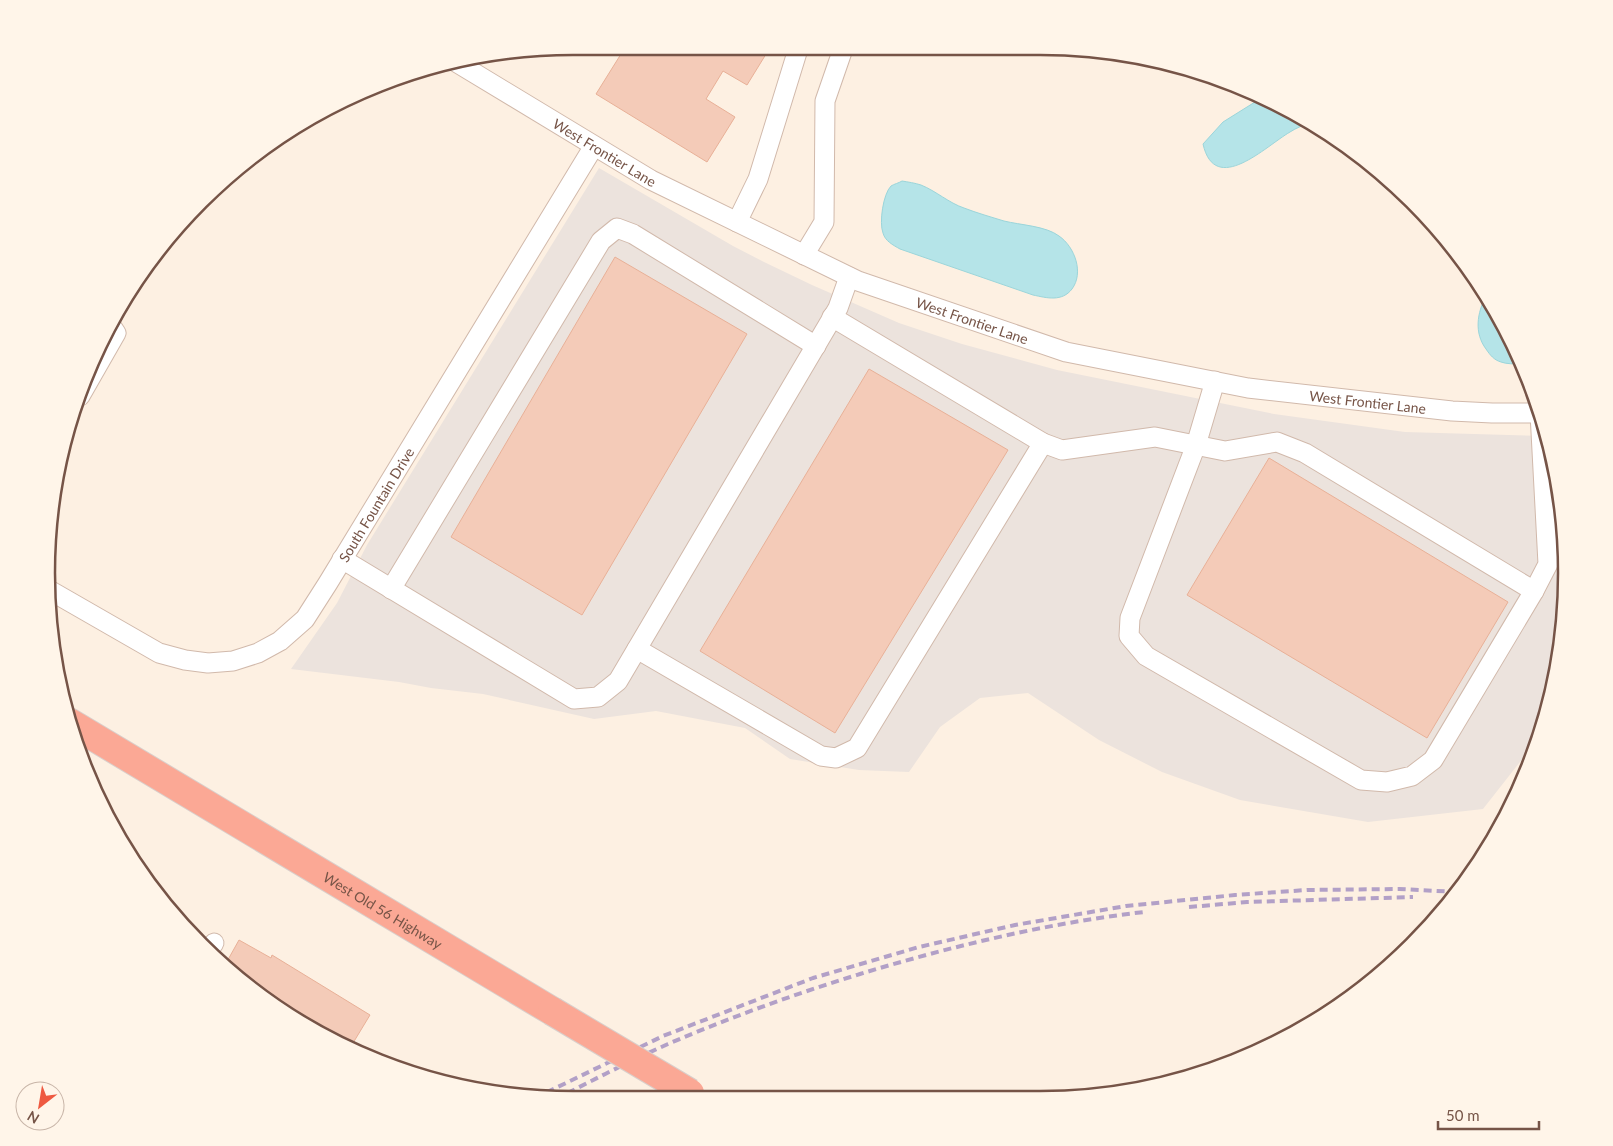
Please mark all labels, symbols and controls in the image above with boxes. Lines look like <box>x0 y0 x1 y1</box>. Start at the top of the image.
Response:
street label: West Frontier Lane <box>550 114 659 190</box>
street label: West Frontier Lane <box>914 293 1031 347</box>
street label: West Frontier Lane <box>1308 386 1427 417</box>
street label: South Fountain Drive <box>335 444 417 565</box>
street label: West Old 56 Highway <box>321 868 446 952</box>
north arrow <box>15 1081 65 1131</box>
scale bar <box>1438 1098 1539 1130</box>
text: 50 m <box>1446 1106 1480 1124</box>
text: N <box>24 1108 42 1128</box>

